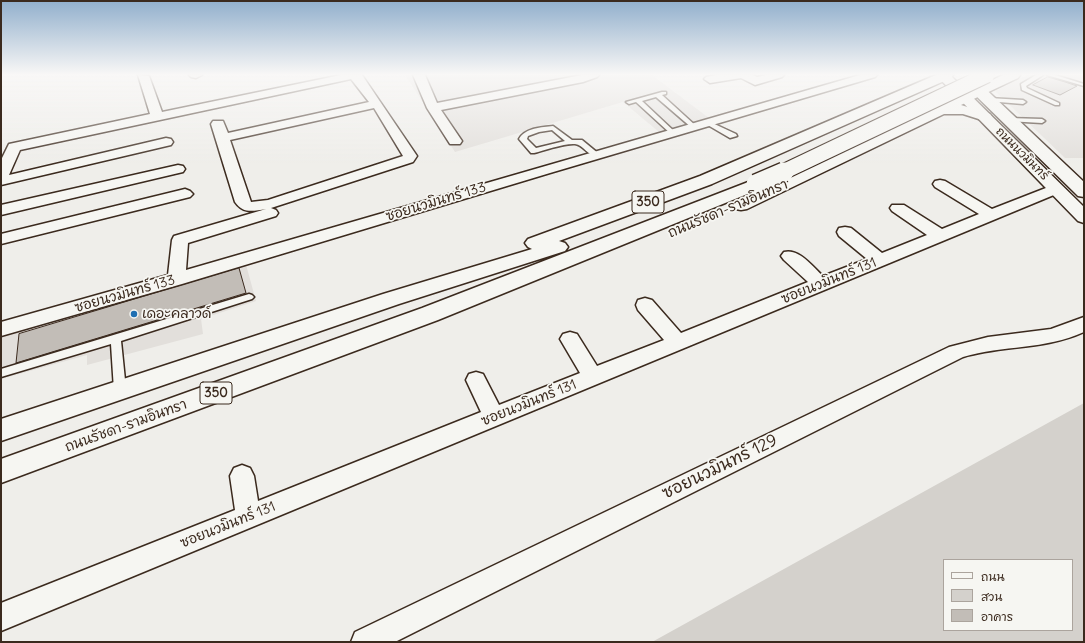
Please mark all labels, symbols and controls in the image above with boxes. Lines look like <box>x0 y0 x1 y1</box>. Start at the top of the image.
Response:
street label: ถนนนวมินทร์ <box>993 125 1051 183</box>
street label: ถนนรัชดา-รามอินทรา <box>665 176 791 242</box>
street label: ซอยนวมินทร์ 133 <box>384 179 488 225</box>
road number: 350 <box>632 191 664 213</box>
street label: ซอยนวมินทร์ 131 <box>779 254 879 308</box>
street label: ซอยนวมินทร์ 133 <box>73 272 177 316</box>
place label: เดอะคลาวด์ <box>142 306 211 322</box>
marker: เดอะคลาวด์ <box>129 309 139 319</box>
street label: ซอยนวมินทร์ 131 <box>479 376 579 430</box>
road number: 350 <box>200 382 232 404</box>
street label: ถนนรัชดา-รามอินทรา <box>63 396 189 456</box>
street label: ซอยนวมินทร์ 129 <box>659 430 781 504</box>
street label: ซอยนวมินทร์ 131 <box>178 498 278 552</box>
legend <box>943 559 1073 631</box>
text: ถนน <box>981 569 1005 584</box>
text: สวน <box>981 589 1002 604</box>
text: อาคาร <box>981 609 1013 624</box>

